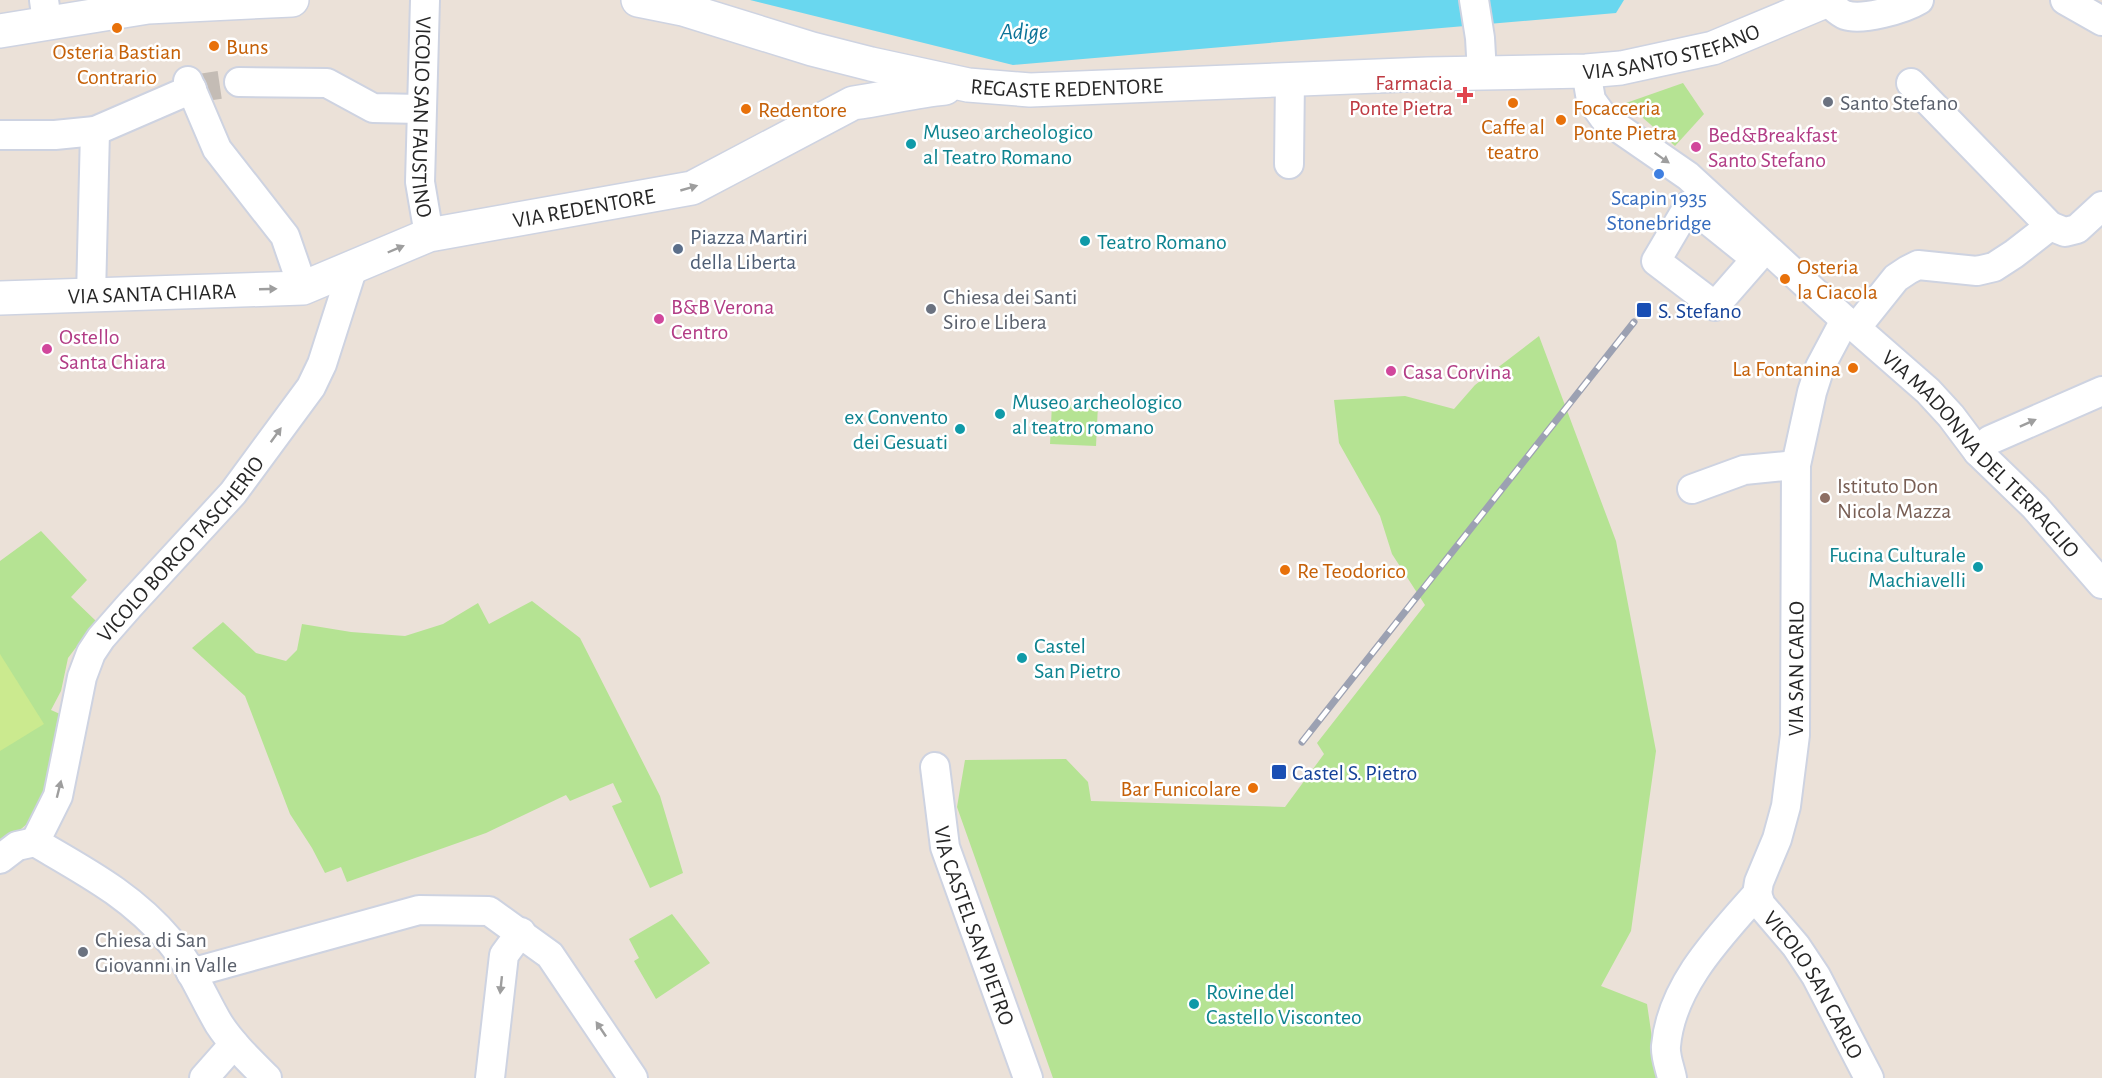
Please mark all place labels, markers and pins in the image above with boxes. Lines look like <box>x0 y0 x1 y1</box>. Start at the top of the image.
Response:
marker: Osteria Bastian Contrario <box>110 21 124 35</box>
place label: Buns <box>226 36 268 58</box>
marker: Buns <box>207 39 221 53</box>
place label: Osteria Bastian Contrario <box>53 41 181 88</box>
place label: Farmacia Ponte Pietra <box>1349 72 1453 119</box>
marker: Farmacia Ponte Pietra <box>1458 88 1472 102</box>
place label: Santo Stefano <box>1840 92 1958 114</box>
marker: Santo Stefano <box>1821 95 1835 109</box>
marker: Caffe al teatro <box>1506 96 1520 110</box>
place label: Focacceria Ponte Pietra <box>1573 97 1677 144</box>
place label: Redentore <box>758 99 847 121</box>
marker: Redentore <box>739 102 753 116</box>
marker: Focacceria Ponte Pietra <box>1554 113 1568 127</box>
place label: Caffe al teatro <box>1481 116 1545 163</box>
place label: Museo archeologico al Teatro Romano <box>923 121 1093 168</box>
place label: Bed&Breakfast Santo Stefano <box>1708 124 1837 171</box>
marker: Museo archeologico al Teatro Romano <box>904 137 918 151</box>
marker: Bed&Breakfast Santo Stefano <box>1689 140 1703 154</box>
marker: Scapin 1935 Stonebridge <box>1652 167 1666 181</box>
place label: Scapin 1935 Stonebridge <box>1607 187 1711 234</box>
place label: Piazza Martiri della Liberta <box>690 226 808 273</box>
place label: Teatro Romano <box>1097 231 1227 253</box>
marker: Teatro Romano <box>1078 234 1092 248</box>
marker: Piazza Martiri della Liberta <box>671 242 685 256</box>
place label: Osteria la Ciacola <box>1797 256 1878 303</box>
marker: Osteria la Ciacola <box>1778 272 1792 286</box>
place label: Chiesa dei Santi Siro e Libera <box>943 286 1077 333</box>
place label: B&B Verona Centro <box>671 296 774 343</box>
place label: S. Stefano <box>1658 300 1742 322</box>
marker: S. Stefano <box>1635 301 1653 319</box>
marker: Chiesa dei Santi Siro e Libera <box>924 302 938 316</box>
marker: B&B Verona Centro <box>652 312 666 326</box>
place label: Ostello Santa Chiara <box>59 326 166 373</box>
marker: Ostello Santa Chiara <box>40 342 54 356</box>
place label: La Fontanina <box>1732 358 1841 380</box>
place label: Casa Corvina <box>1403 361 1512 383</box>
marker: La Fontanina <box>1846 361 1860 375</box>
marker: Casa Corvina <box>1384 364 1398 378</box>
place label: Museo archeologico al teatro romano <box>1012 391 1182 438</box>
place label: ex Convento dei Gesuati <box>844 406 948 453</box>
marker: Museo archeologico al teatro romano <box>993 407 1007 421</box>
marker: ex Convento dei Gesuati <box>953 422 967 436</box>
place label: Istituto Don Nicola Mazza <box>1837 475 1951 522</box>
marker: Istituto Don Nicola Mazza <box>1818 491 1832 505</box>
place label: Fucina Culturale Machiavelli <box>1829 544 1966 591</box>
place label: Re Teodorico <box>1297 560 1406 582</box>
marker: Fucina Culturale Machiavelli <box>1971 560 1985 574</box>
marker: Re Teodorico <box>1278 563 1292 577</box>
place label: Castel San Pietro <box>1034 635 1121 682</box>
marker: Castel San Pietro <box>1015 651 1029 665</box>
place label: Castel S. Pietro <box>1292 762 1417 784</box>
marker: Castel S. Pietro <box>1270 763 1288 781</box>
place label: Bar Funicolare <box>1120 778 1241 800</box>
marker: Bar Funicolare <box>1246 781 1260 795</box>
place label: Chiesa di San Giovanni in Valle <box>95 929 237 976</box>
marker: Chiesa di San Giovanni in Valle <box>76 945 90 959</box>
place label: Rovine del Castello Visconteo <box>1206 981 1362 1028</box>
marker: Rovine del Castello Visconteo <box>1187 997 1201 1011</box>

